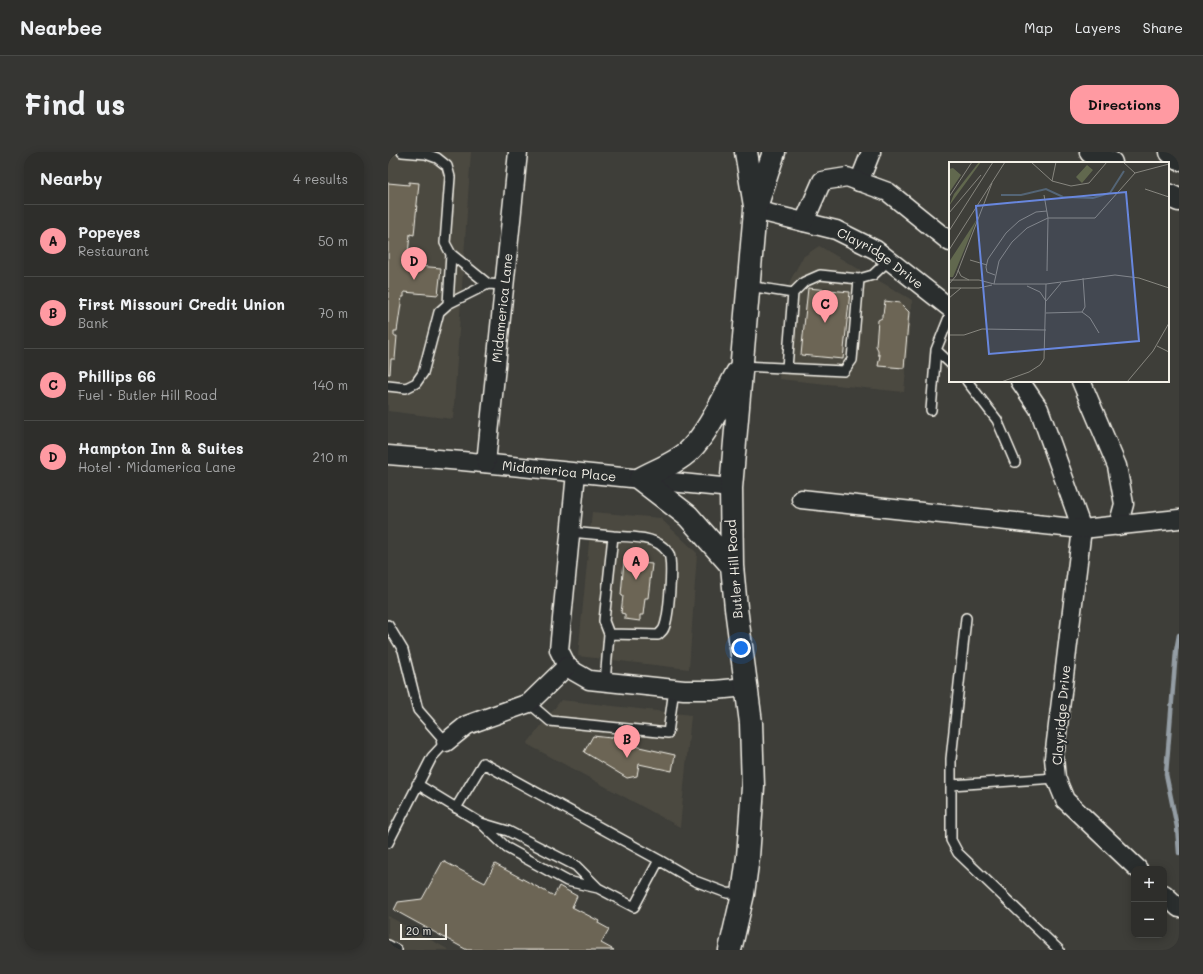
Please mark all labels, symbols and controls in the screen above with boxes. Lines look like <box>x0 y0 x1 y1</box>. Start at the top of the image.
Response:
text: Nearbee <box>20 15 102 40</box>
text: Map <box>1024 18 1053 37</box>
text: Layers <box>1075 18 1121 37</box>
text: Share <box>1143 18 1183 37</box>
button: Directions <box>1070 85 1179 124</box>
text: Find us <box>24 86 125 122</box>
inset map <box>949 162 1169 382</box>
text: Nearby <box>40 167 102 189</box>
text: 4 results <box>293 170 348 187</box>
text: Popeyes <box>78 222 140 242</box>
street label: Clayridge Drive <box>835 223 927 292</box>
text: A <box>48 232 58 249</box>
text: 50 m <box>318 232 348 249</box>
text: Restaurant <box>78 242 149 259</box>
pin: D <box>401 247 427 280</box>
street label: Midamerica Lane <box>487 252 516 363</box>
pin: C <box>812 290 838 323</box>
text: First Missouri Credit Union <box>78 294 285 314</box>
text: B <box>49 304 57 321</box>
text: 70 m <box>318 304 348 321</box>
text: Bank <box>78 314 108 331</box>
text: Phillips 66 <box>78 366 156 386</box>
text: C <box>48 376 58 393</box>
text: 140 m <box>312 376 348 393</box>
text: Fuel · Butler Hill Road <box>78 386 217 403</box>
text: Hampton Inn & Suites <box>78 438 244 458</box>
text: D <box>48 448 58 465</box>
text: 210 m <box>312 448 348 465</box>
street label: Midamerica Place <box>501 456 617 484</box>
text: Hotel · Midamerica Lane <box>78 458 236 475</box>
street label: Butler Hill Road <box>722 519 745 619</box>
pin: A <box>623 547 649 580</box>
your location <box>731 638 751 658</box>
street label: Clayridge Drive <box>1048 664 1073 766</box>
pin: B <box>614 725 640 758</box>
map controls <box>1131 866 1167 938</box>
button: + <box>1131 866 1167 902</box>
button: − <box>1131 902 1167 938</box>
scale bar <box>400 922 447 941</box>
text: 20 m <box>406 923 431 938</box>

